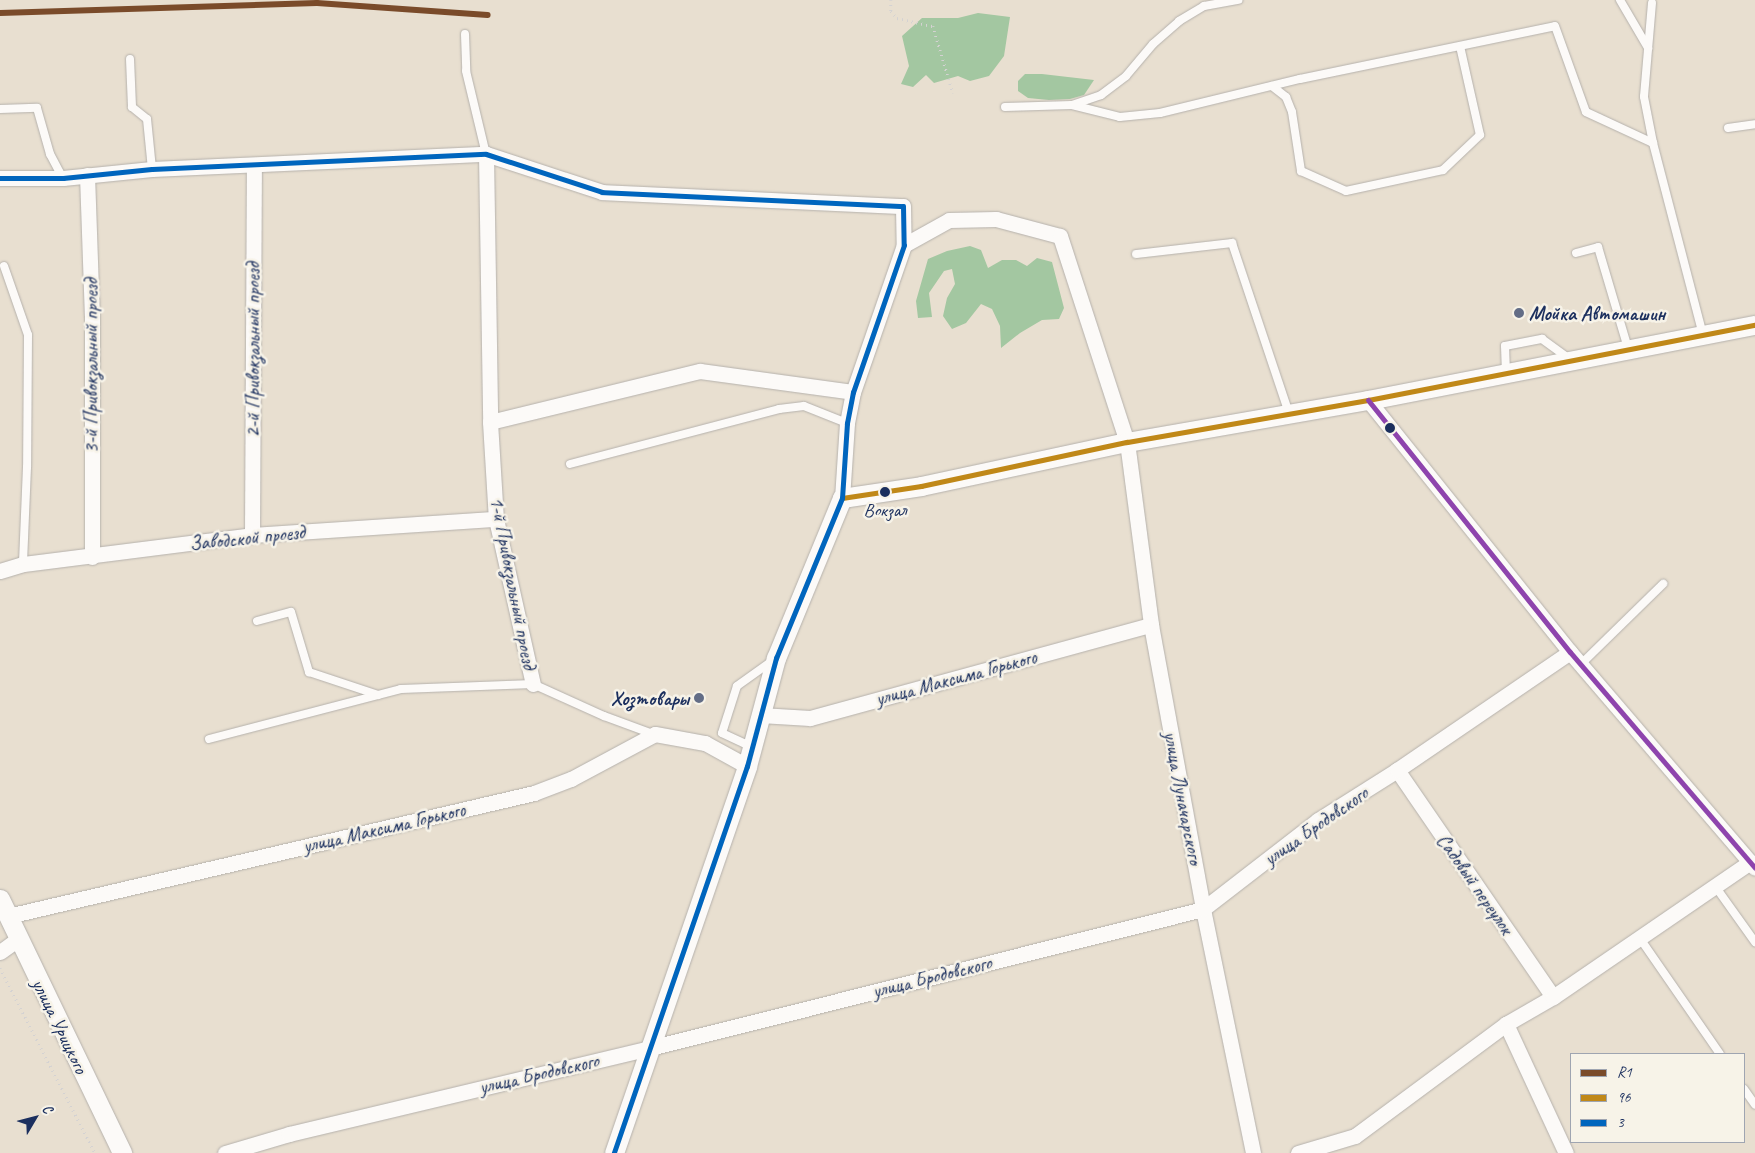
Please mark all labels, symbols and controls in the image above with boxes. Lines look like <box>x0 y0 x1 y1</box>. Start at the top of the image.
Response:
street label: 2-й Привокзальный проезд <box>241 263 265 437</box>
street label: 3-й Привокзальный проезд <box>79 279 103 453</box>
place label: Мойка Автомашин <box>1529 301 1667 325</box>
marker: Мойка Автомашин <box>1513 307 1525 319</box>
unlabelled marker <box>1385 423 1395 433</box>
marker: Вокзал <box>880 487 890 497</box>
street label: 1-й Привокзальный проезд <box>485 495 541 671</box>
place label: Вокзал <box>864 500 906 522</box>
street label: Заводской проезд <box>188 520 306 556</box>
street label: улица Максима Горького <box>874 645 1038 711</box>
place label: Хозтовары <box>611 686 689 710</box>
marker: Хозтовары <box>693 692 705 704</box>
street label: улица Луначарского <box>1158 729 1208 867</box>
street label: улица Бродовского <box>1259 781 1373 871</box>
street label: улица Максима Горького <box>301 798 467 858</box>
street label: Садовый переулок <box>1431 829 1519 939</box>
street label: улица Бродовского <box>870 951 994 1003</box>
street label: улица Урицкого <box>27 975 93 1077</box>
street label: улица Бродовского <box>477 1049 601 1099</box>
legend <box>1570 1053 1745 1143</box>
text: R1 <box>1617 1063 1632 1082</box>
text: 96 <box>1617 1088 1631 1107</box>
north arrow <box>10 1093 60 1143</box>
text: С <box>39 1101 56 1117</box>
text: 3 <box>1617 1113 1624 1132</box>

